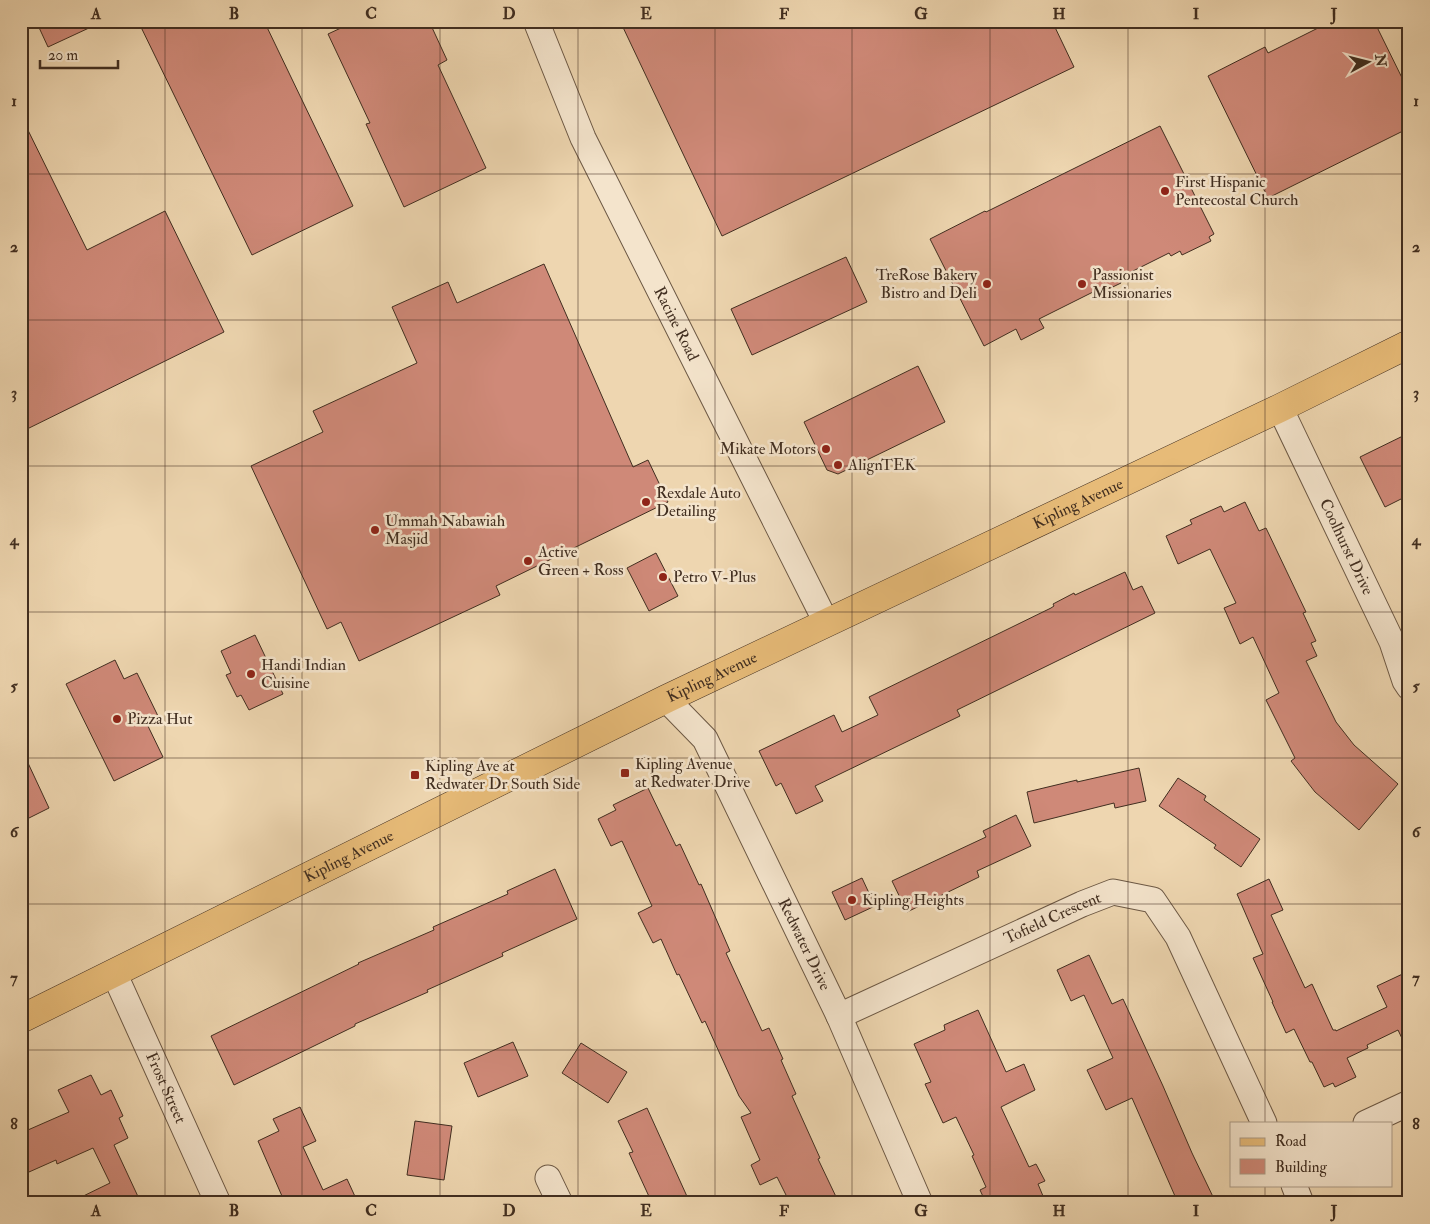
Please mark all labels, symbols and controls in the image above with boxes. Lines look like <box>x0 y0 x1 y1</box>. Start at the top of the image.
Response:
text: A <box>90 4 102 24</box>
text: B <box>229 4 239 24</box>
text: C <box>365 4 377 24</box>
text: D <box>502 4 516 24</box>
text: E <box>640 4 652 24</box>
text: F <box>779 4 789 24</box>
text: G <box>914 4 928 24</box>
text: H <box>1052 4 1066 24</box>
text: I <box>1193 4 1200 24</box>
text: J <box>1330 4 1338 25</box>
scale bar <box>40 38 118 70</box>
north arrow <box>1342 38 1392 88</box>
text: 20 m <box>48 46 78 65</box>
text: N <box>1371 52 1390 68</box>
text: 1 <box>11 91 17 111</box>
text: 1 <box>1413 91 1419 111</box>
place label: First Hispanic Pentecostal Church <box>1175 172 1299 210</box>
marker: First Hispanic Pentecostal Church <box>1159 185 1171 197</box>
text: 2 <box>10 237 18 257</box>
text: 2 <box>1412 237 1420 257</box>
place label: TreRose Bakery Bistro and Deli <box>876 265 978 303</box>
place label: Passionist Missionaries <box>1092 265 1172 303</box>
marker: TreRose Bakery Bistro and Deli <box>981 278 993 290</box>
marker: Passionist Missionaries <box>1076 278 1088 290</box>
street label: Racine Road <box>649 283 703 364</box>
text: 3 <box>11 383 17 403</box>
text: 3 <box>1413 383 1419 403</box>
place label: Mikate Motors <box>720 439 816 459</box>
marker: Mikate Motors <box>820 443 832 455</box>
place label: AlignTEK <box>847 455 916 475</box>
marker: AlignTEK <box>832 459 844 471</box>
street label: Kipling Avenue <box>1030 474 1127 534</box>
place label: Rexdale Auto Detailing <box>656 483 741 521</box>
marker: Rexdale Auto Detailing <box>640 496 652 508</box>
street label: Coolhurst Drive <box>1315 496 1378 599</box>
place label: Ummah Nabawiah Masjid <box>385 511 506 549</box>
marker: Ummah Nabawiah Masjid <box>369 524 381 536</box>
text: 4 <box>9 530 20 550</box>
text: 4 <box>1411 530 1422 550</box>
place label: Active Green + Ross <box>537 542 624 580</box>
marker: Active Green + Ross <box>522 555 534 567</box>
place label: Petro V-Plus <box>673 567 756 587</box>
marker: Petro V-Plus <box>657 571 669 583</box>
street label: Kipling Avenue <box>664 647 761 707</box>
place label: Handi Indian Cuisine <box>261 655 346 693</box>
marker: Handi Indian Cuisine <box>245 668 257 680</box>
text: 5 <box>10 676 18 696</box>
text: 5 <box>1412 676 1420 696</box>
place label: Pizza Hut <box>127 709 192 729</box>
marker: Pizza Hut <box>111 713 123 725</box>
place label: Kipling Avenue at Redwater Drive <box>635 754 751 792</box>
place label: Kipling Ave at Redwater Dr South Side <box>425 756 580 794</box>
marker: Kipling Avenue at Redwater Drive <box>619 767 631 779</box>
marker: Kipling Ave at Redwater Dr South Side <box>409 769 421 781</box>
text: 6 <box>10 822 20 842</box>
text: 6 <box>1412 822 1422 842</box>
street label: Kipling Avenue <box>301 826 397 887</box>
street label: Tofield Crescent <box>1001 888 1104 949</box>
place label: Kipling Heights <box>862 890 964 911</box>
marker: Kipling Heights <box>846 894 858 906</box>
street label: Redwater Drive <box>774 895 835 994</box>
text: 7 <box>10 968 18 988</box>
text: 7 <box>1412 968 1420 988</box>
street label: Frost Street <box>141 1049 191 1127</box>
text: 8 <box>10 1114 18 1134</box>
text: 8 <box>1412 1114 1420 1134</box>
legend <box>1230 1122 1392 1186</box>
text: Road <box>1275 1132 1307 1151</box>
text: Building <box>1275 1158 1327 1177</box>
text: A <box>90 1201 102 1221</box>
text: B <box>229 1201 239 1221</box>
text: C <box>365 1201 377 1221</box>
text: D <box>502 1201 516 1221</box>
text: E <box>640 1201 652 1221</box>
text: F <box>779 1201 789 1221</box>
text: G <box>914 1201 928 1221</box>
text: H <box>1052 1201 1066 1221</box>
text: I <box>1193 1201 1200 1221</box>
text: J <box>1330 1201 1338 1222</box>

